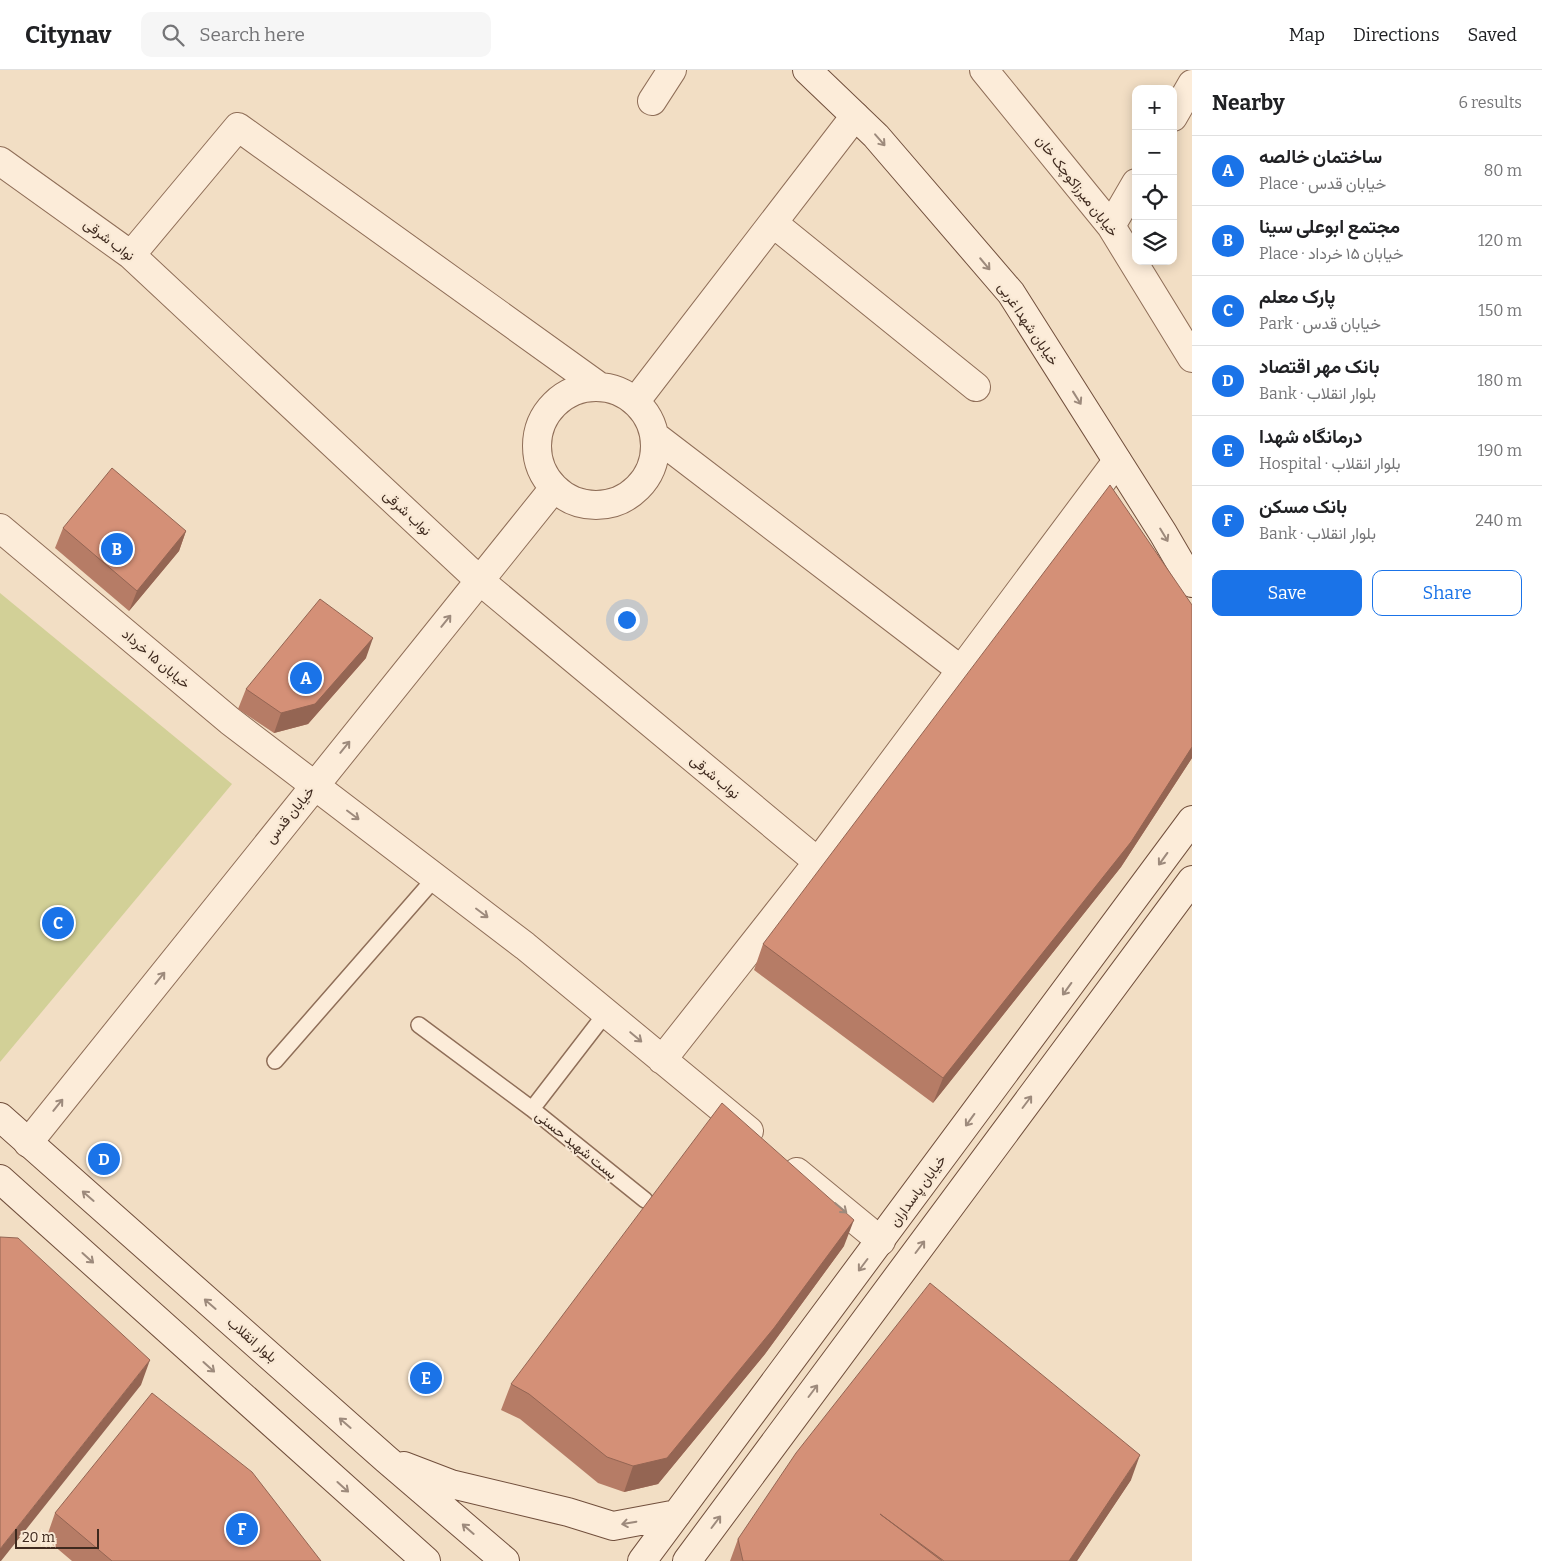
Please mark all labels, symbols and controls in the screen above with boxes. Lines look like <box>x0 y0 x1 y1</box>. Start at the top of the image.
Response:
search box <box>141 12 491 57</box>
text: Citynav <box>25 21 111 49</box>
icon: search <box>159 21 187 49</box>
text: Search here <box>199 23 305 46</box>
text: Map <box>1289 24 1325 46</box>
text: Directions <box>1353 24 1440 46</box>
text: Saved <box>1468 24 1517 46</box>
map controls <box>1132 85 1177 265</box>
button: + <box>1132 85 1177 130</box>
text: Nearby <box>1212 90 1285 116</box>
text: 6 results <box>1459 93 1522 112</box>
button: − <box>1132 130 1177 175</box>
street label: خیابان میرزاکوچک خان <box>1031 132 1122 241</box>
one-way arrow <box>874 134 886 147</box>
text: ساختمان خالصه <box>1259 145 1382 168</box>
text: A <box>1222 161 1234 180</box>
text: 80 m <box>1484 161 1522 180</box>
text: Place · خیابان قدس <box>1259 174 1386 193</box>
button: locate <box>1132 175 1177 220</box>
street label: نواب شرقی <box>80 215 138 265</box>
text: مجتمع ابوعلی سینا <box>1259 215 1400 238</box>
button: layers <box>1132 220 1177 265</box>
text: B <box>1223 231 1233 250</box>
text: 120 m <box>1478 231 1522 250</box>
text: Place · خیابان ۱۵ خرداد <box>1259 244 1404 263</box>
one-way arrow <box>980 257 991 270</box>
street label: خیابان شهدا غربی <box>994 279 1062 369</box>
text: پارک معلم <box>1259 285 1335 308</box>
text: C <box>1223 301 1233 320</box>
text: 150 m <box>1478 301 1522 320</box>
text: Park · خیابان قدس <box>1259 314 1381 333</box>
text: بانک مهر اقتصاد <box>1259 355 1380 378</box>
text: D <box>1222 371 1234 390</box>
text: 180 m <box>1477 371 1522 390</box>
text: Bank · بلوار انقلاب <box>1259 384 1376 403</box>
one-way arrow <box>1072 390 1082 404</box>
text: درمانگاه شهدا <box>1259 425 1362 448</box>
text: E <box>1223 441 1233 460</box>
text: 190 m <box>1477 441 1522 460</box>
text: Hospital · بلوار انقلاب <box>1259 454 1401 473</box>
street label: نواب شرقی <box>379 486 435 540</box>
text: بانک مسکن <box>1259 495 1347 518</box>
text: F <box>1224 511 1233 530</box>
text: 240 m <box>1475 511 1522 530</box>
text: Bank · بلوار انقلاب <box>1259 524 1376 543</box>
one-way arrow <box>1159 528 1169 542</box>
pin: B <box>101 530 133 568</box>
button: Save <box>1212 570 1362 616</box>
button: Share <box>1372 570 1522 616</box>
your location <box>614 607 640 633</box>
one-way arrow <box>441 614 452 627</box>
street label: خیابان ۱۵ خرداد <box>118 626 194 692</box>
pin: A <box>290 659 322 697</box>
one-way arrow <box>339 741 350 754</box>
street label: نواب شرقی <box>687 751 743 803</box>
street label: خیابان قدس <box>262 783 318 847</box>
one-way arrow <box>346 809 359 820</box>
one-way arrow <box>1158 852 1168 866</box>
pin: C <box>42 904 74 942</box>
one-way arrow <box>475 908 489 918</box>
one-way arrow <box>154 972 165 985</box>
one-way arrow <box>1061 982 1072 995</box>
one-way arrow <box>629 1032 642 1043</box>
one-way arrow <box>1022 1095 1032 1109</box>
one-way arrow <box>53 1098 64 1111</box>
street label: بست شهید حسنی <box>532 1107 620 1183</box>
one-way arrow <box>965 1113 975 1127</box>
pin: D <box>88 1140 120 1178</box>
street label: خیابان پاسداران <box>886 1152 951 1231</box>
one-way arrow <box>82 1190 95 1202</box>
one-way arrow <box>835 1203 848 1214</box>
one-way arrow <box>915 1240 925 1254</box>
one-way arrow <box>82 1252 95 1264</box>
one-way arrow <box>858 1258 868 1272</box>
one-way arrow <box>204 1298 217 1309</box>
street label: بلوار انقلاب <box>224 1314 280 1366</box>
pin: E <box>410 1359 442 1397</box>
one-way arrow <box>203 1361 216 1373</box>
one-way arrow <box>807 1385 818 1398</box>
one-way arrow <box>339 1417 352 1429</box>
one-way arrow <box>337 1481 350 1493</box>
pin: F <box>226 1510 258 1548</box>
one-way arrow <box>711 1515 721 1529</box>
one-way arrow <box>622 1518 638 1528</box>
one-way arrow <box>461 1524 474 1535</box>
scale bar <box>15 1526 99 1549</box>
text: 20 m <box>22 1529 55 1546</box>

